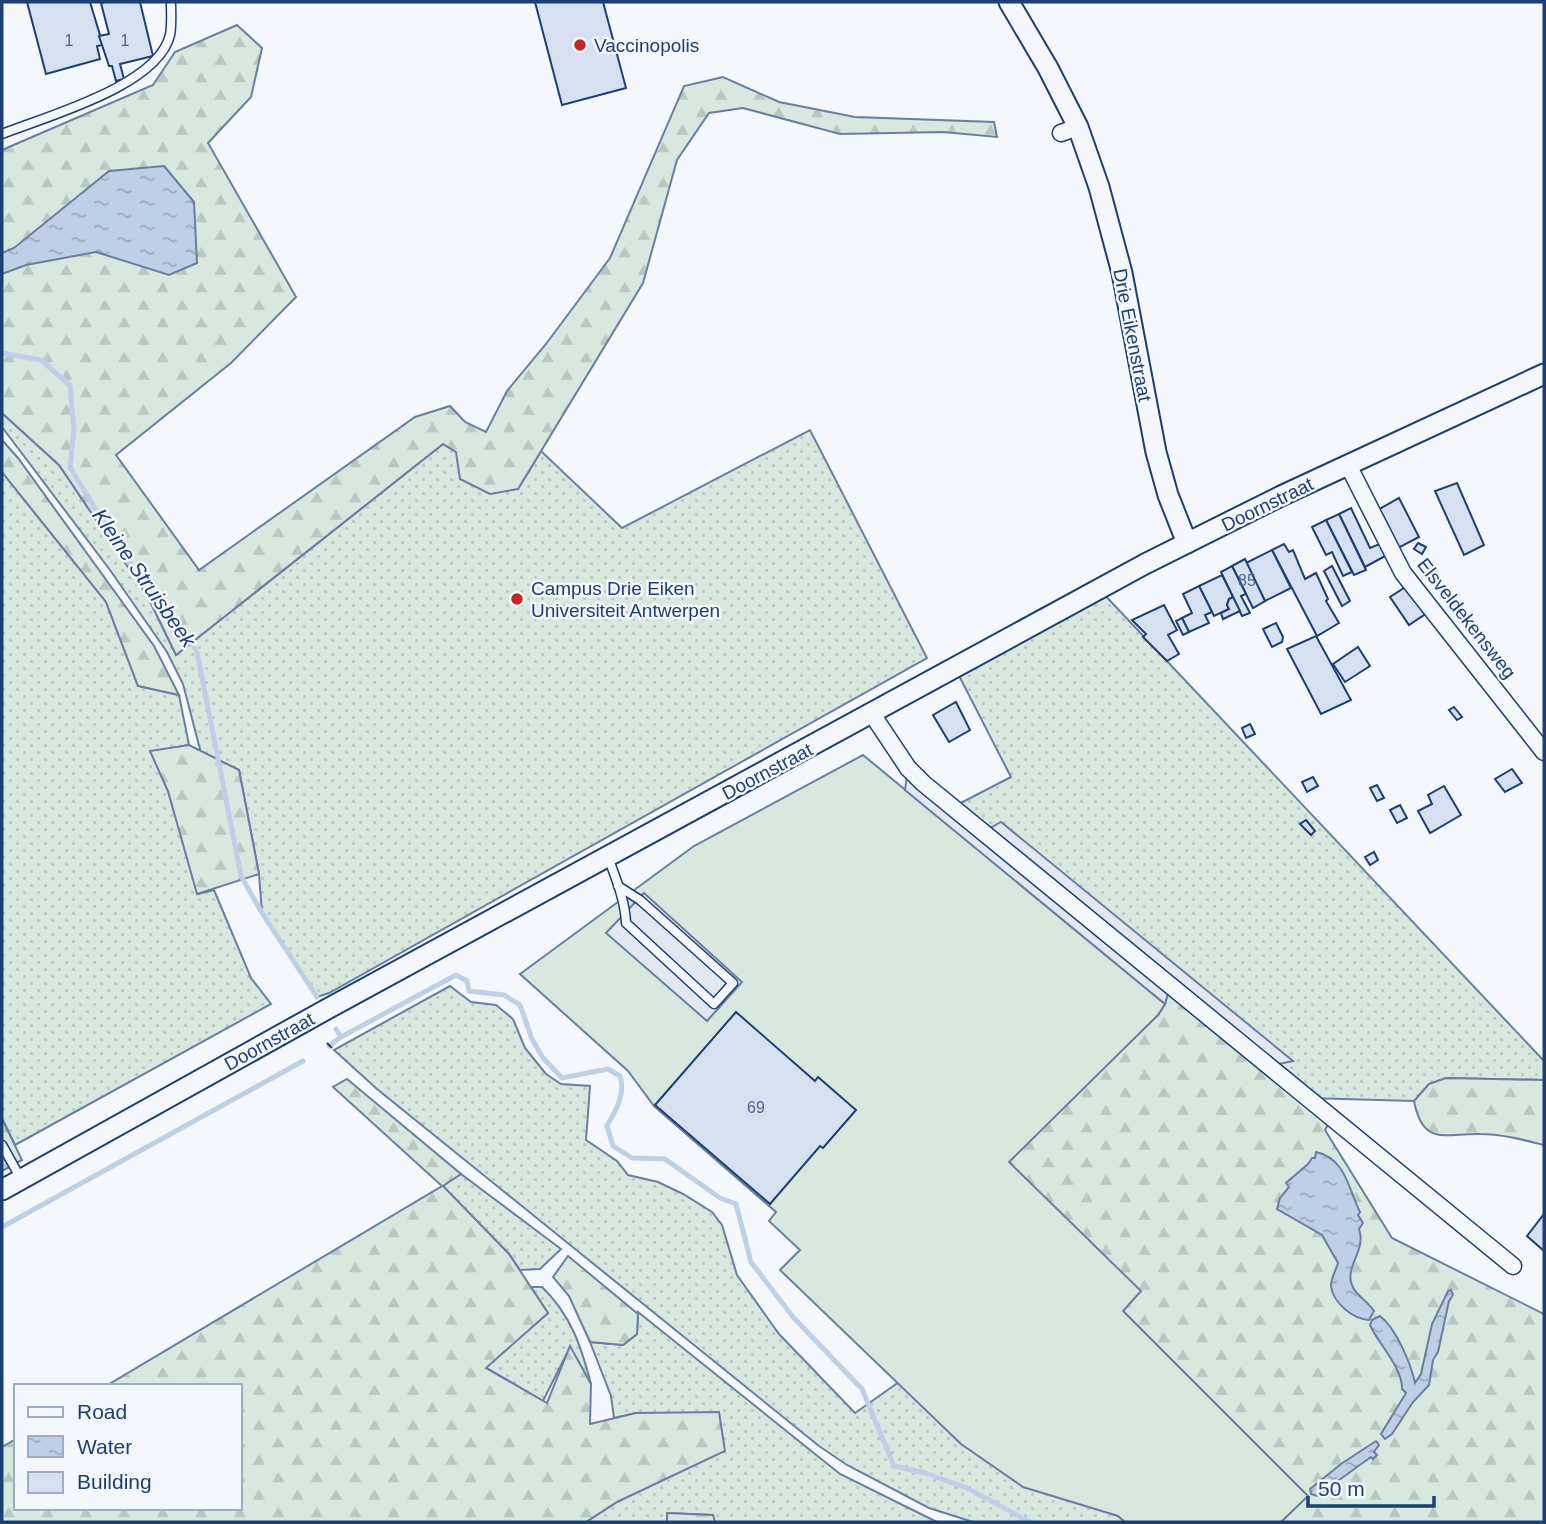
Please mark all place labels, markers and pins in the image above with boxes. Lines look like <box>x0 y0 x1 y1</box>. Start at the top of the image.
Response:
place label: Vaccinopolis <box>594 35 699 56</box>
marker: Vaccinopolis <box>572 37 588 53</box>
place label: Campus Drie Eiken Universiteit Antwerpen <box>531 578 720 621</box>
marker: Campus Drie Eiken Universiteit Antwerpen <box>509 591 525 607</box>

